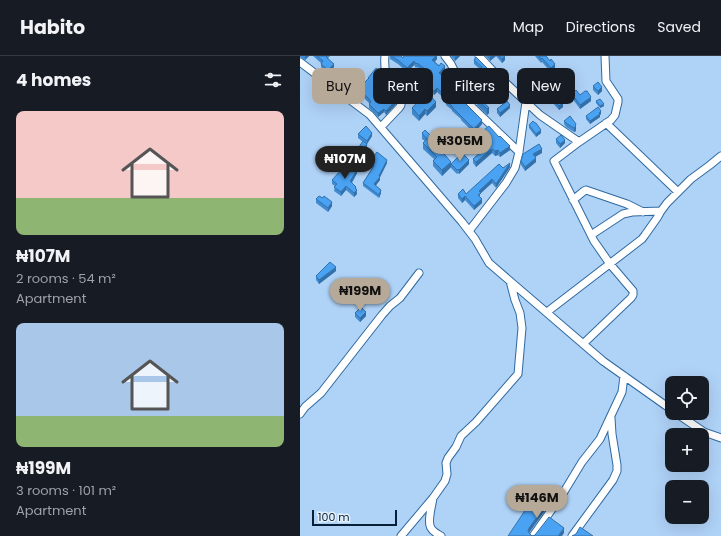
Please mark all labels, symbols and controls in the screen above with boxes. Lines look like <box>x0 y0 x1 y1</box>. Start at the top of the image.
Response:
text: Habito <box>20 14 85 41</box>
text: Map <box>513 17 544 37</box>
text: Directions <box>566 17 635 37</box>
text: Saved <box>657 17 701 37</box>
text: 4 homes <box>16 68 91 92</box>
chip: Buy <box>312 68 365 104</box>
chip: Rent <box>373 68 433 104</box>
chip: Filters <box>441 68 509 104</box>
chip: New <box>517 68 575 104</box>
icon: filters <box>262 69 284 91</box>
pin: ₦305M <box>432 128 488 162</box>
text: ₦305M <box>437 131 483 150</box>
icon: home <box>114 137 186 209</box>
pin: ₦107M <box>317 146 373 180</box>
text: ₦107M <box>324 149 366 168</box>
text: ₦107M <box>16 244 70 268</box>
text: 2 rooms · 54 m² <box>16 269 116 288</box>
pin: ₦199M <box>332 278 388 312</box>
text: ₦199M <box>339 281 381 300</box>
text: Apartment <box>16 289 86 308</box>
icon: home <box>114 349 186 421</box>
map controls <box>665 376 709 524</box>
button: locate <box>665 376 709 420</box>
button: + <box>665 428 709 472</box>
text: ₦199M <box>16 456 71 480</box>
button: − <box>665 480 709 524</box>
text: 3 rooms · 101 m² <box>16 481 116 500</box>
pin: ₦146M <box>509 485 565 519</box>
text: ₦146M <box>515 488 559 507</box>
text: Apartment <box>16 501 86 520</box>
scale bar <box>312 508 397 527</box>
text: 100 m <box>318 509 350 525</box>

